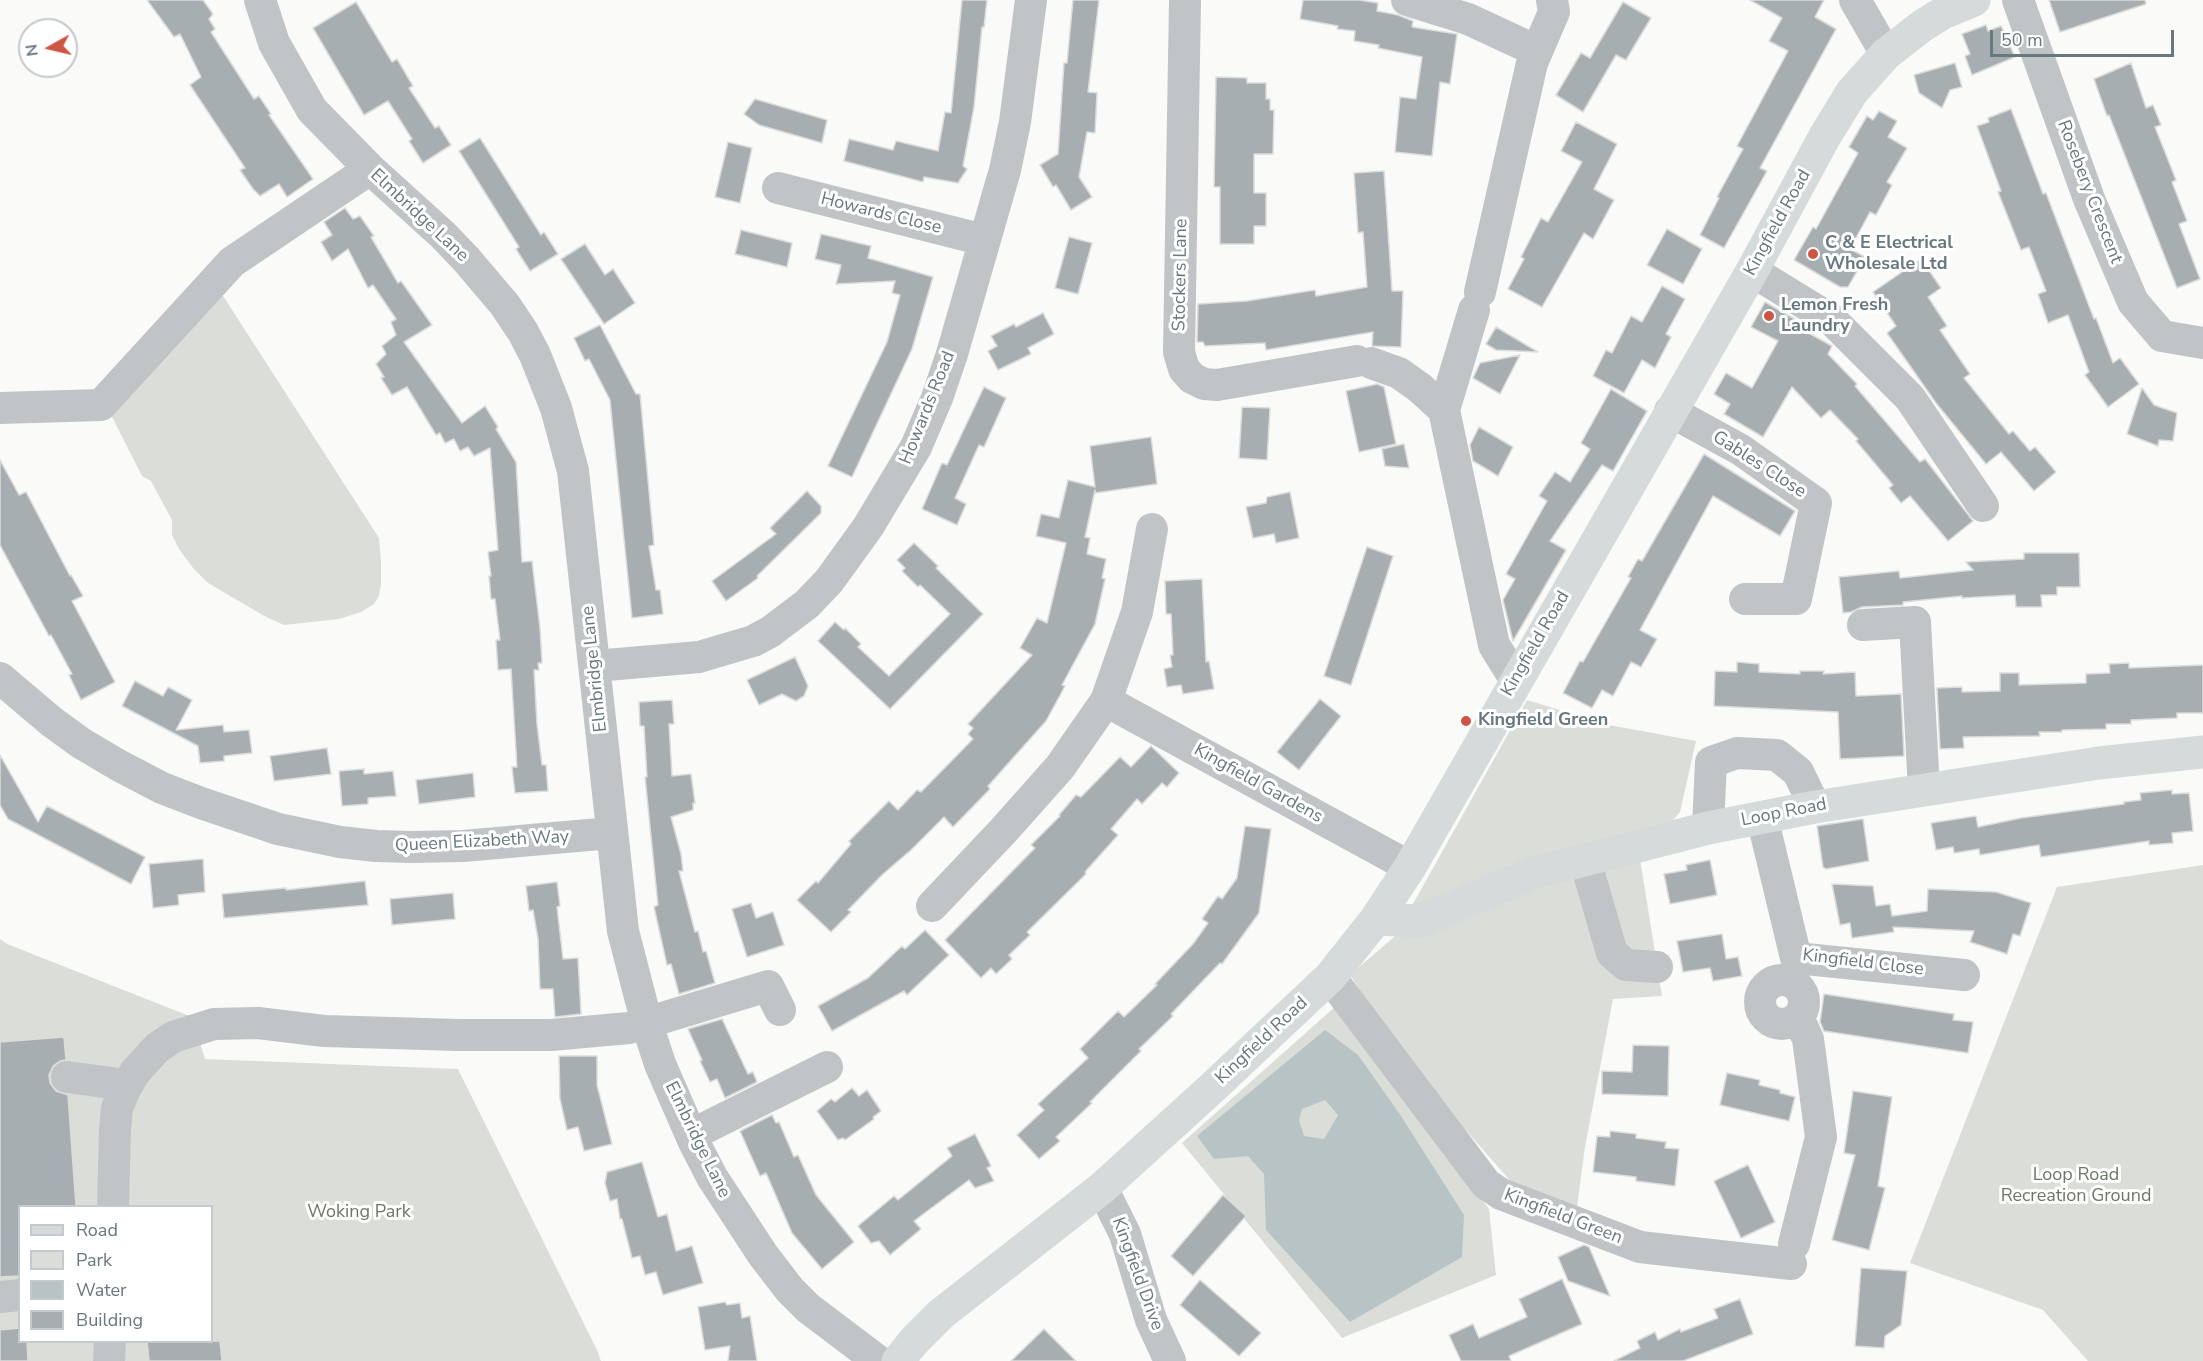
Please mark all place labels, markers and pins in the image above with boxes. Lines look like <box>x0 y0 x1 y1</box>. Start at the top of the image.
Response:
place label: C & E Electrical Wholesale Ltd <box>1825 233 1953 276</box>
marker: C & E Electrical Wholesale Ltd <box>1806 247 1820 261</box>
place label: Lemon Fresh Laundry <box>1781 295 1888 338</box>
marker: Lemon Fresh Laundry <box>1762 309 1776 323</box>
place label: Kingfield Green <box>1478 710 1608 732</box>
marker: Kingfield Green <box>1459 714 1473 728</box>

